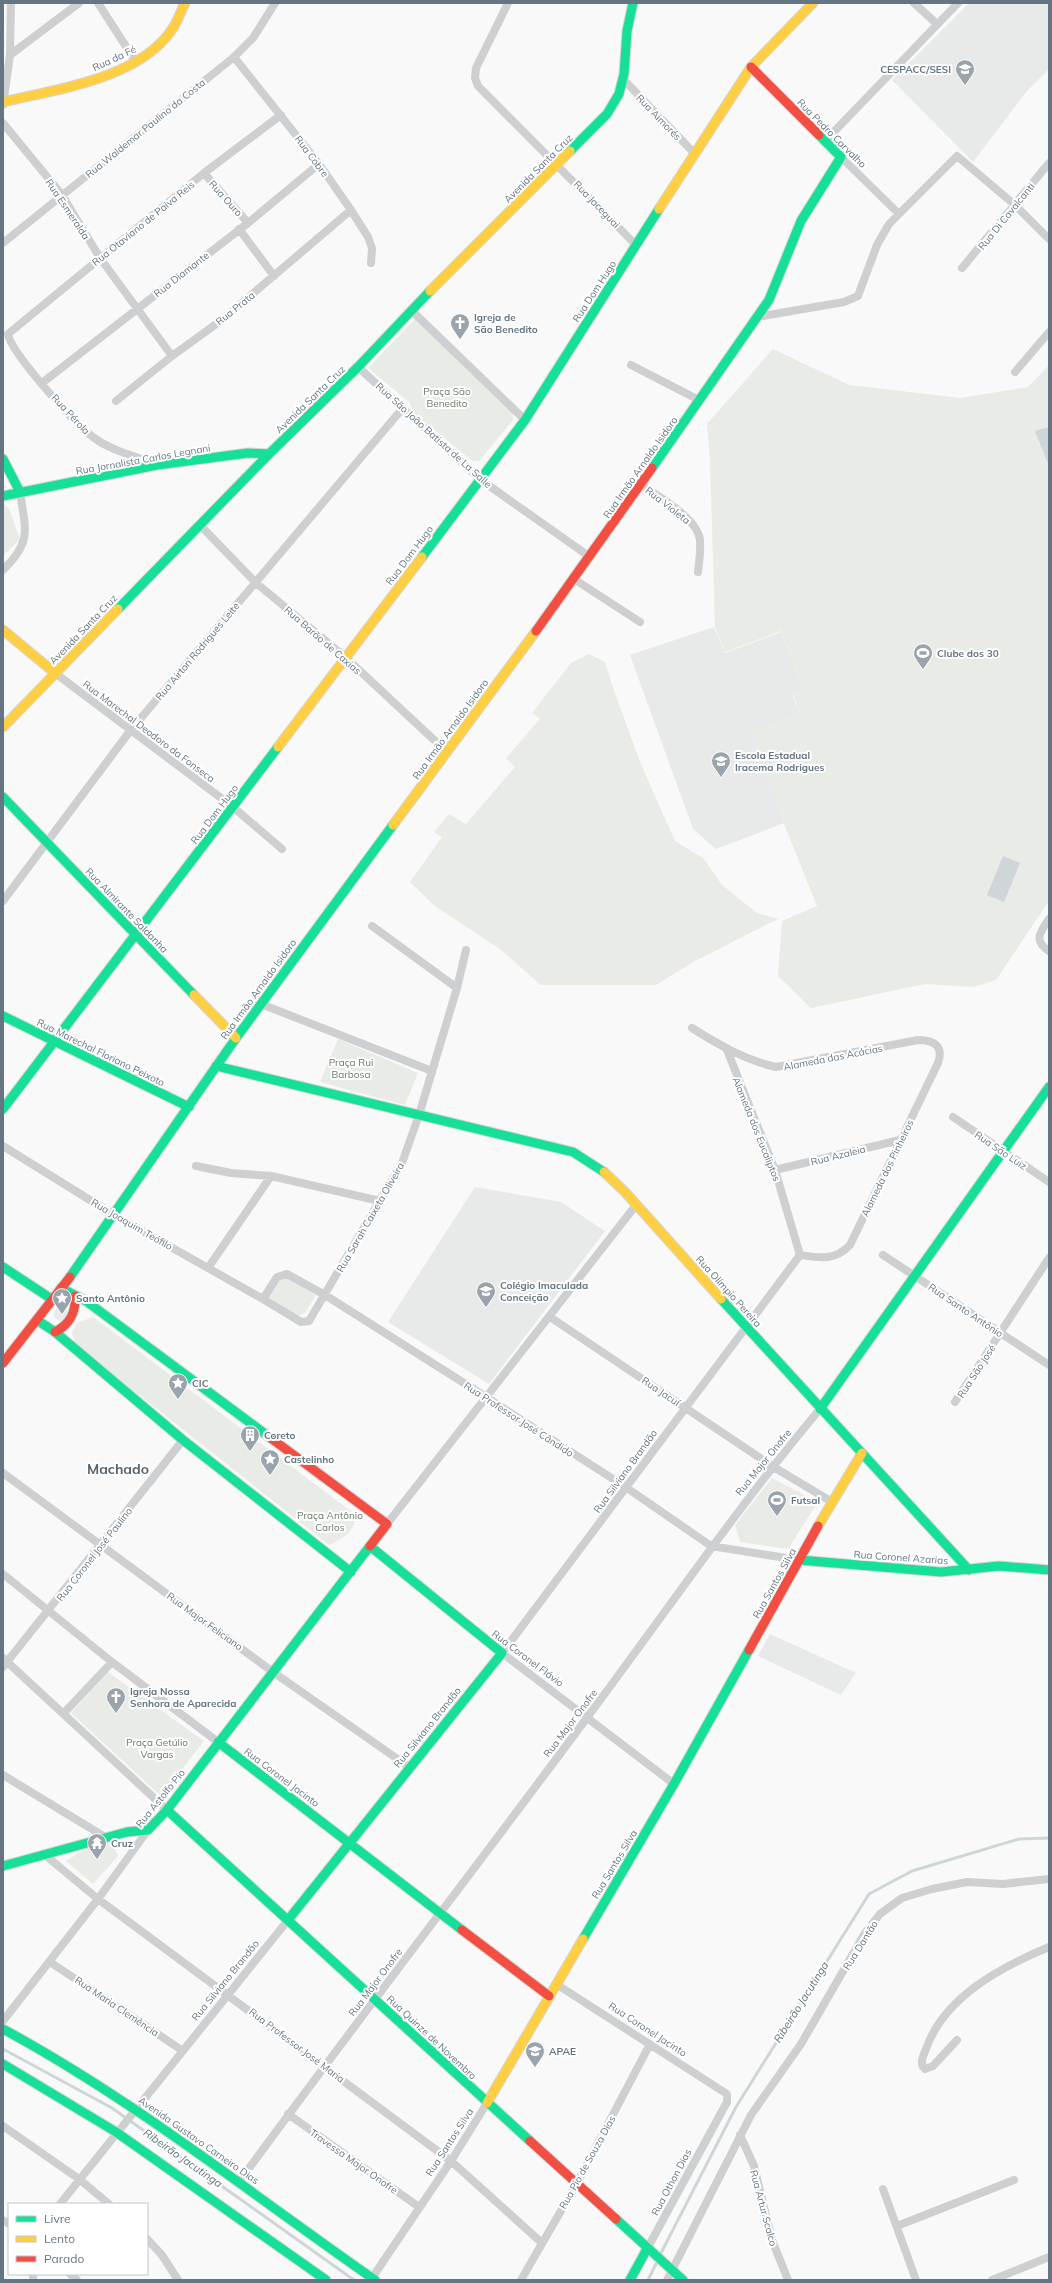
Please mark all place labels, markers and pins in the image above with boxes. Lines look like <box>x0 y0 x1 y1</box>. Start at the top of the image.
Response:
school or university icon: CESPACC/SESI <box>954 58 976 86</box>
place label: CESPACC/SESI <box>880 63 951 76</box>
place label: Igreja de São Benedito <box>474 311 538 336</box>
church icon: Igreja de São Benedito <box>449 312 471 340</box>
sports icon: Clube dos 30 <box>912 642 934 670</box>
place label: Clube dos 30 <box>937 647 999 660</box>
place label: Escola Estadual Iracema Rodrigues <box>735 749 825 774</box>
school or university icon: Escola Estadual Iracema Rodrigues <box>710 750 732 778</box>
place label: Colégio Imaculada Conceição <box>500 1279 588 1304</box>
school or university icon: Colégio Imaculada Conceição <box>475 1280 497 1308</box>
place icon: Santo Antônio <box>51 1287 73 1315</box>
place label: Santo Antônio <box>76 1292 145 1305</box>
place icon: CIC <box>167 1372 189 1400</box>
place label: CIC <box>192 1377 209 1390</box>
building icon: Coreto <box>239 1424 261 1452</box>
place label: Coreto <box>264 1429 295 1442</box>
place icon: Castelinho <box>259 1448 281 1476</box>
place label: Castelinho <box>284 1453 334 1466</box>
sports icon: Futsal <box>766 1489 788 1517</box>
place label: Futsal <box>791 1494 820 1507</box>
place label: Igreja Nossa Senhora de Aparecida <box>130 1685 236 1710</box>
church icon: Igreja Nossa Senhora de Aparecida <box>105 1686 127 1714</box>
temple icon: Cruz <box>86 1832 108 1860</box>
place label: Cruz <box>111 1837 133 1850</box>
school or university icon: APAE <box>524 2040 546 2068</box>
place label: APAE <box>549 2045 576 2058</box>

